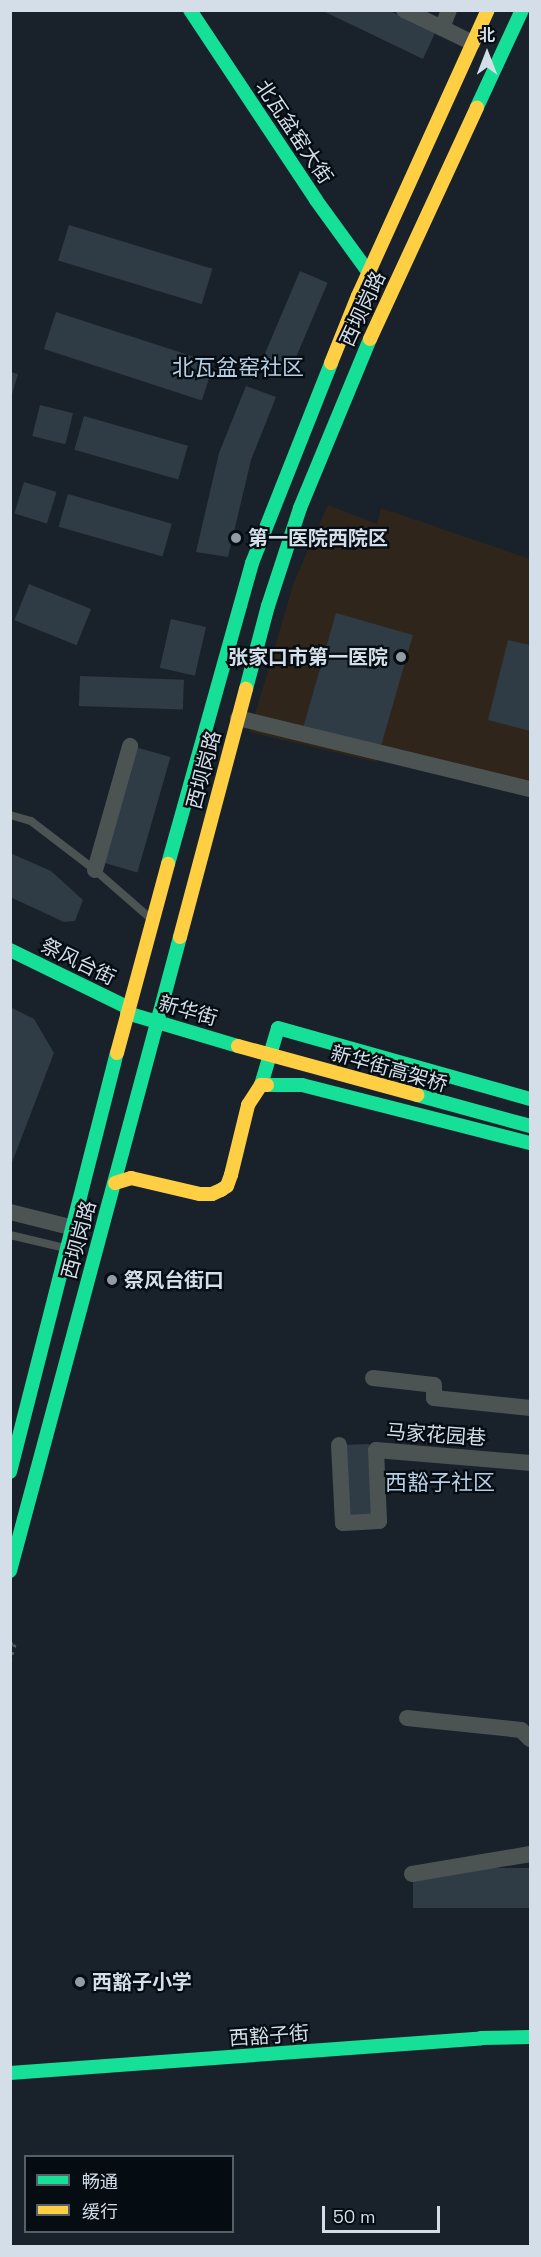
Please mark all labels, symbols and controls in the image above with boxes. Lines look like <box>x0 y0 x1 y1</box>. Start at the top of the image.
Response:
north arrow <box>457 24 517 84</box>
text: 北 <box>479 25 495 46</box>
street label: 北瓦盆窑大街 <box>251 76 337 188</box>
street label: 西坝岗路 <box>335 268 391 350</box>
district label: 北瓦盆窑社区 <box>172 355 304 381</box>
place label: 第一医院西院区 <box>248 526 388 550</box>
marker: 第一医院西院区 <box>229 531 243 545</box>
place label: 张家口市第一医院 <box>228 645 388 669</box>
marker: 张家口市第一医院 <box>392 648 410 666</box>
street label: 西坝岗路 <box>182 728 226 812</box>
street label: 祭风台街 <box>37 934 119 990</box>
street label: 新华街 <box>156 991 220 1031</box>
street label: 新华街高架桥 <box>328 1041 450 1097</box>
street label: 西坝岗路 <box>57 1198 101 1282</box>
place label: 祭风台街口 <box>124 1268 224 1292</box>
marker: 祭风台街口 <box>105 1273 119 1287</box>
street label: 马家花园巷 <box>385 1420 487 1450</box>
district label: 西豁子社区 <box>385 1470 495 1496</box>
place label: 西豁子小学 <box>92 1970 192 1994</box>
marker: 西豁子小学 <box>73 1975 87 1989</box>
street label: 西豁子街 <box>228 2021 310 2051</box>
legend <box>24 2155 234 2233</box>
text: 畅通 <box>82 2170 118 2193</box>
scale bar <box>325 2194 444 2232</box>
text: 缓行 <box>82 2200 118 2223</box>
text: 50 m <box>333 2205 375 2228</box>

